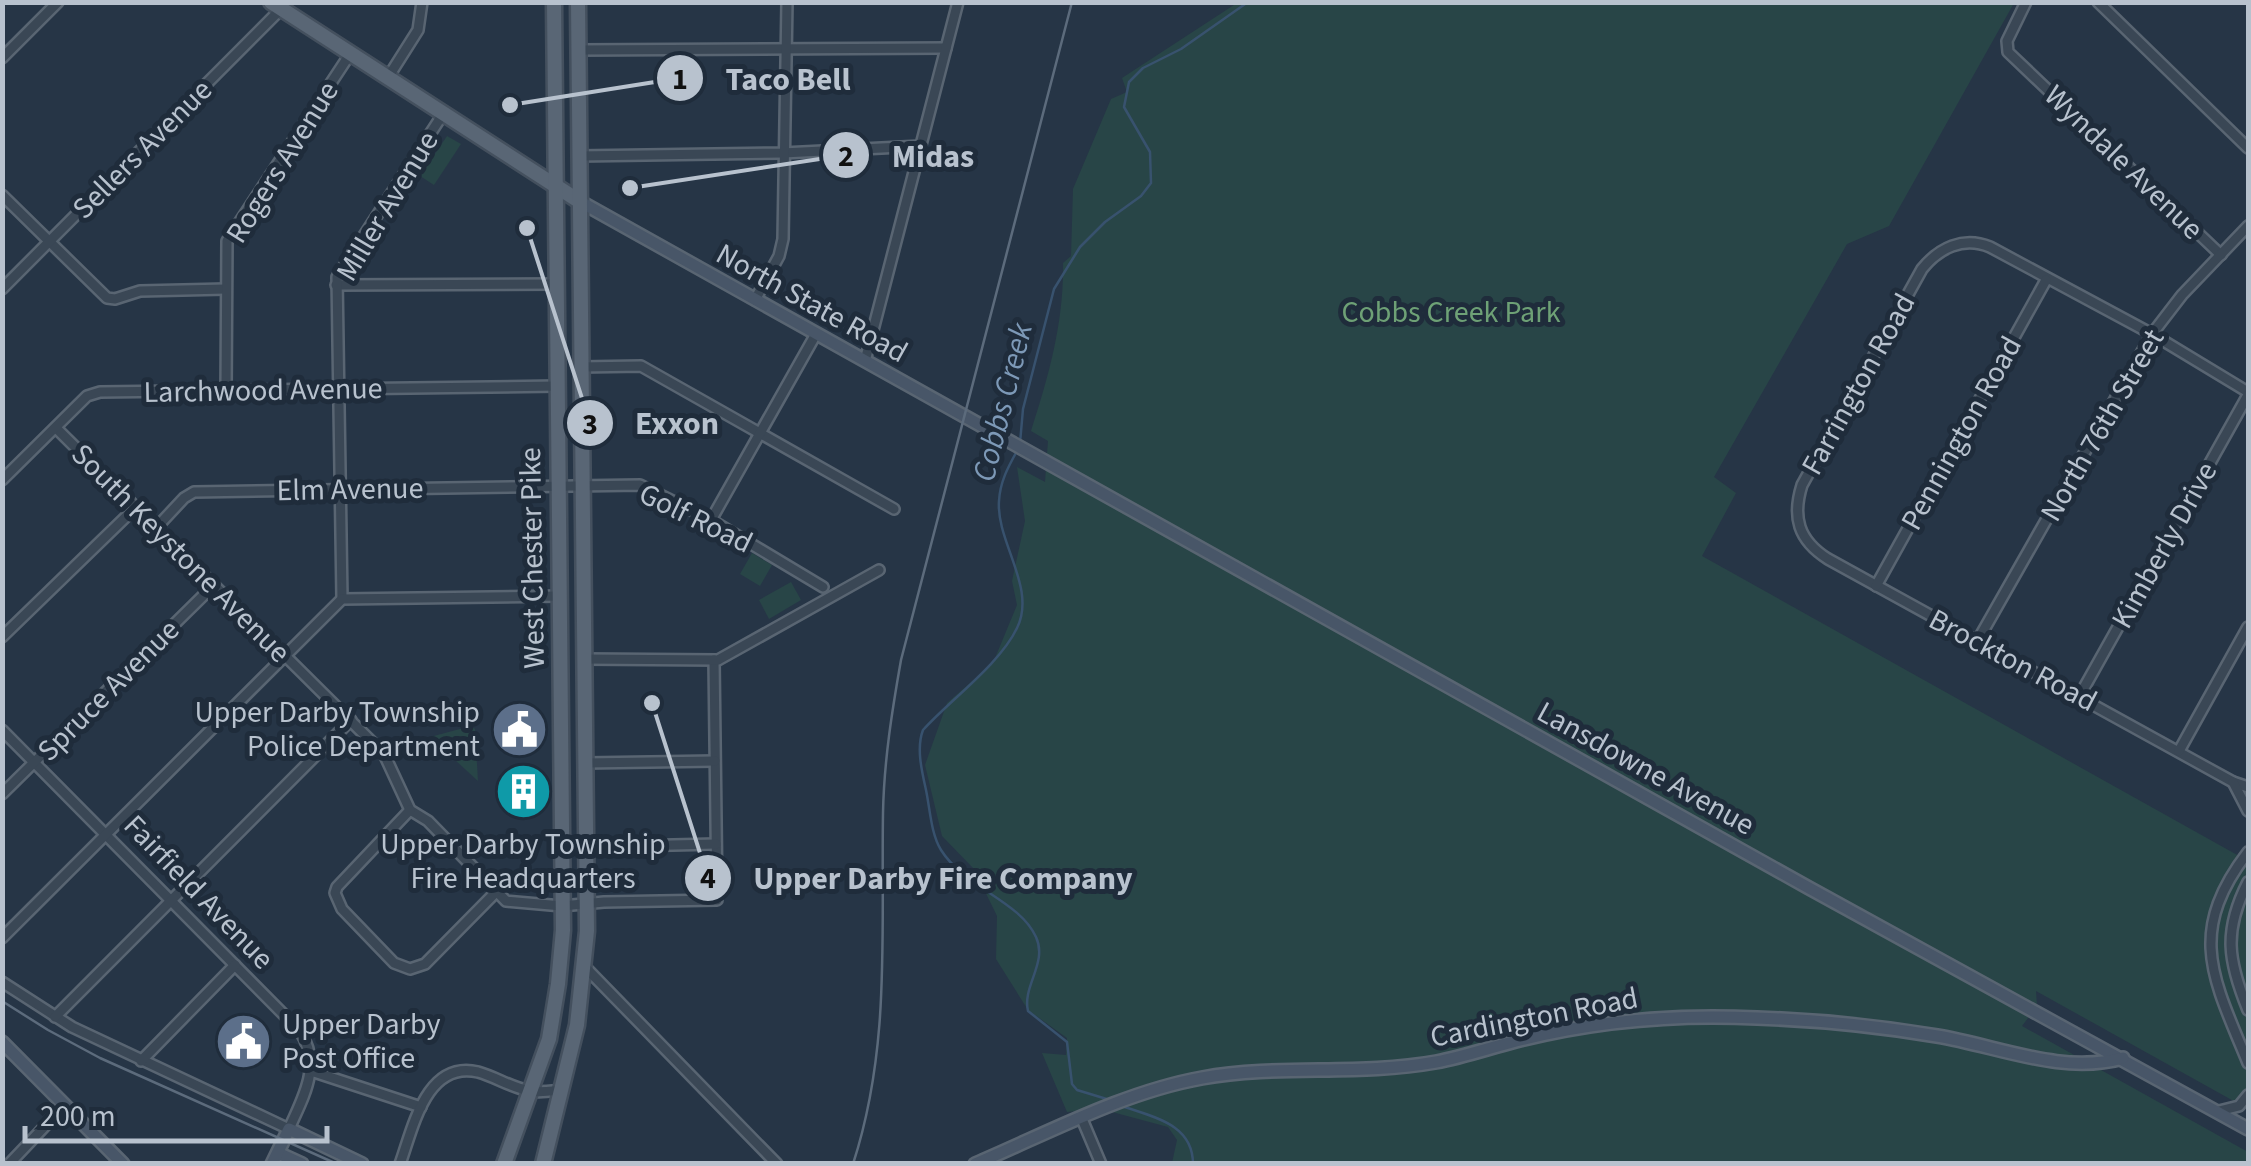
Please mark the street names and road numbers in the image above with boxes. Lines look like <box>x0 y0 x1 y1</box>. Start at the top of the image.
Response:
street label: Sellers Avenue <box>63 70 222 229</box>
street label: Rogers Avenue <box>215 73 349 252</box>
street label: Wyndale Avenue <box>2034 75 2213 250</box>
street label: Miller Avenue <box>326 123 449 289</box>
street label: North State Road <box>708 233 915 374</box>
street label: Farrington Road <box>1791 286 1926 483</box>
street label: North 76th Street <box>2030 321 2175 530</box>
street label: Pennington Road <box>1890 329 2033 538</box>
street label: Larchwood Avenue <box>143 367 383 414</box>
street label: South Keystone Avenue <box>61 434 300 673</box>
street label: West Chester Pike <box>509 447 556 669</box>
street label: Kimberly Drive <box>2101 454 2228 636</box>
street label: Elm Avenue <box>276 467 424 512</box>
street label: Golf Road <box>632 472 760 564</box>
street label: Brockton Road <box>1921 598 2104 723</box>
street label: Spruce Avenue <box>27 609 189 771</box>
street label: Lansdowne Avenue <box>1529 691 1762 846</box>
street label: Fairfield Avenue <box>114 805 284 979</box>
street label: Cardington Road <box>1427 976 1642 1059</box>

